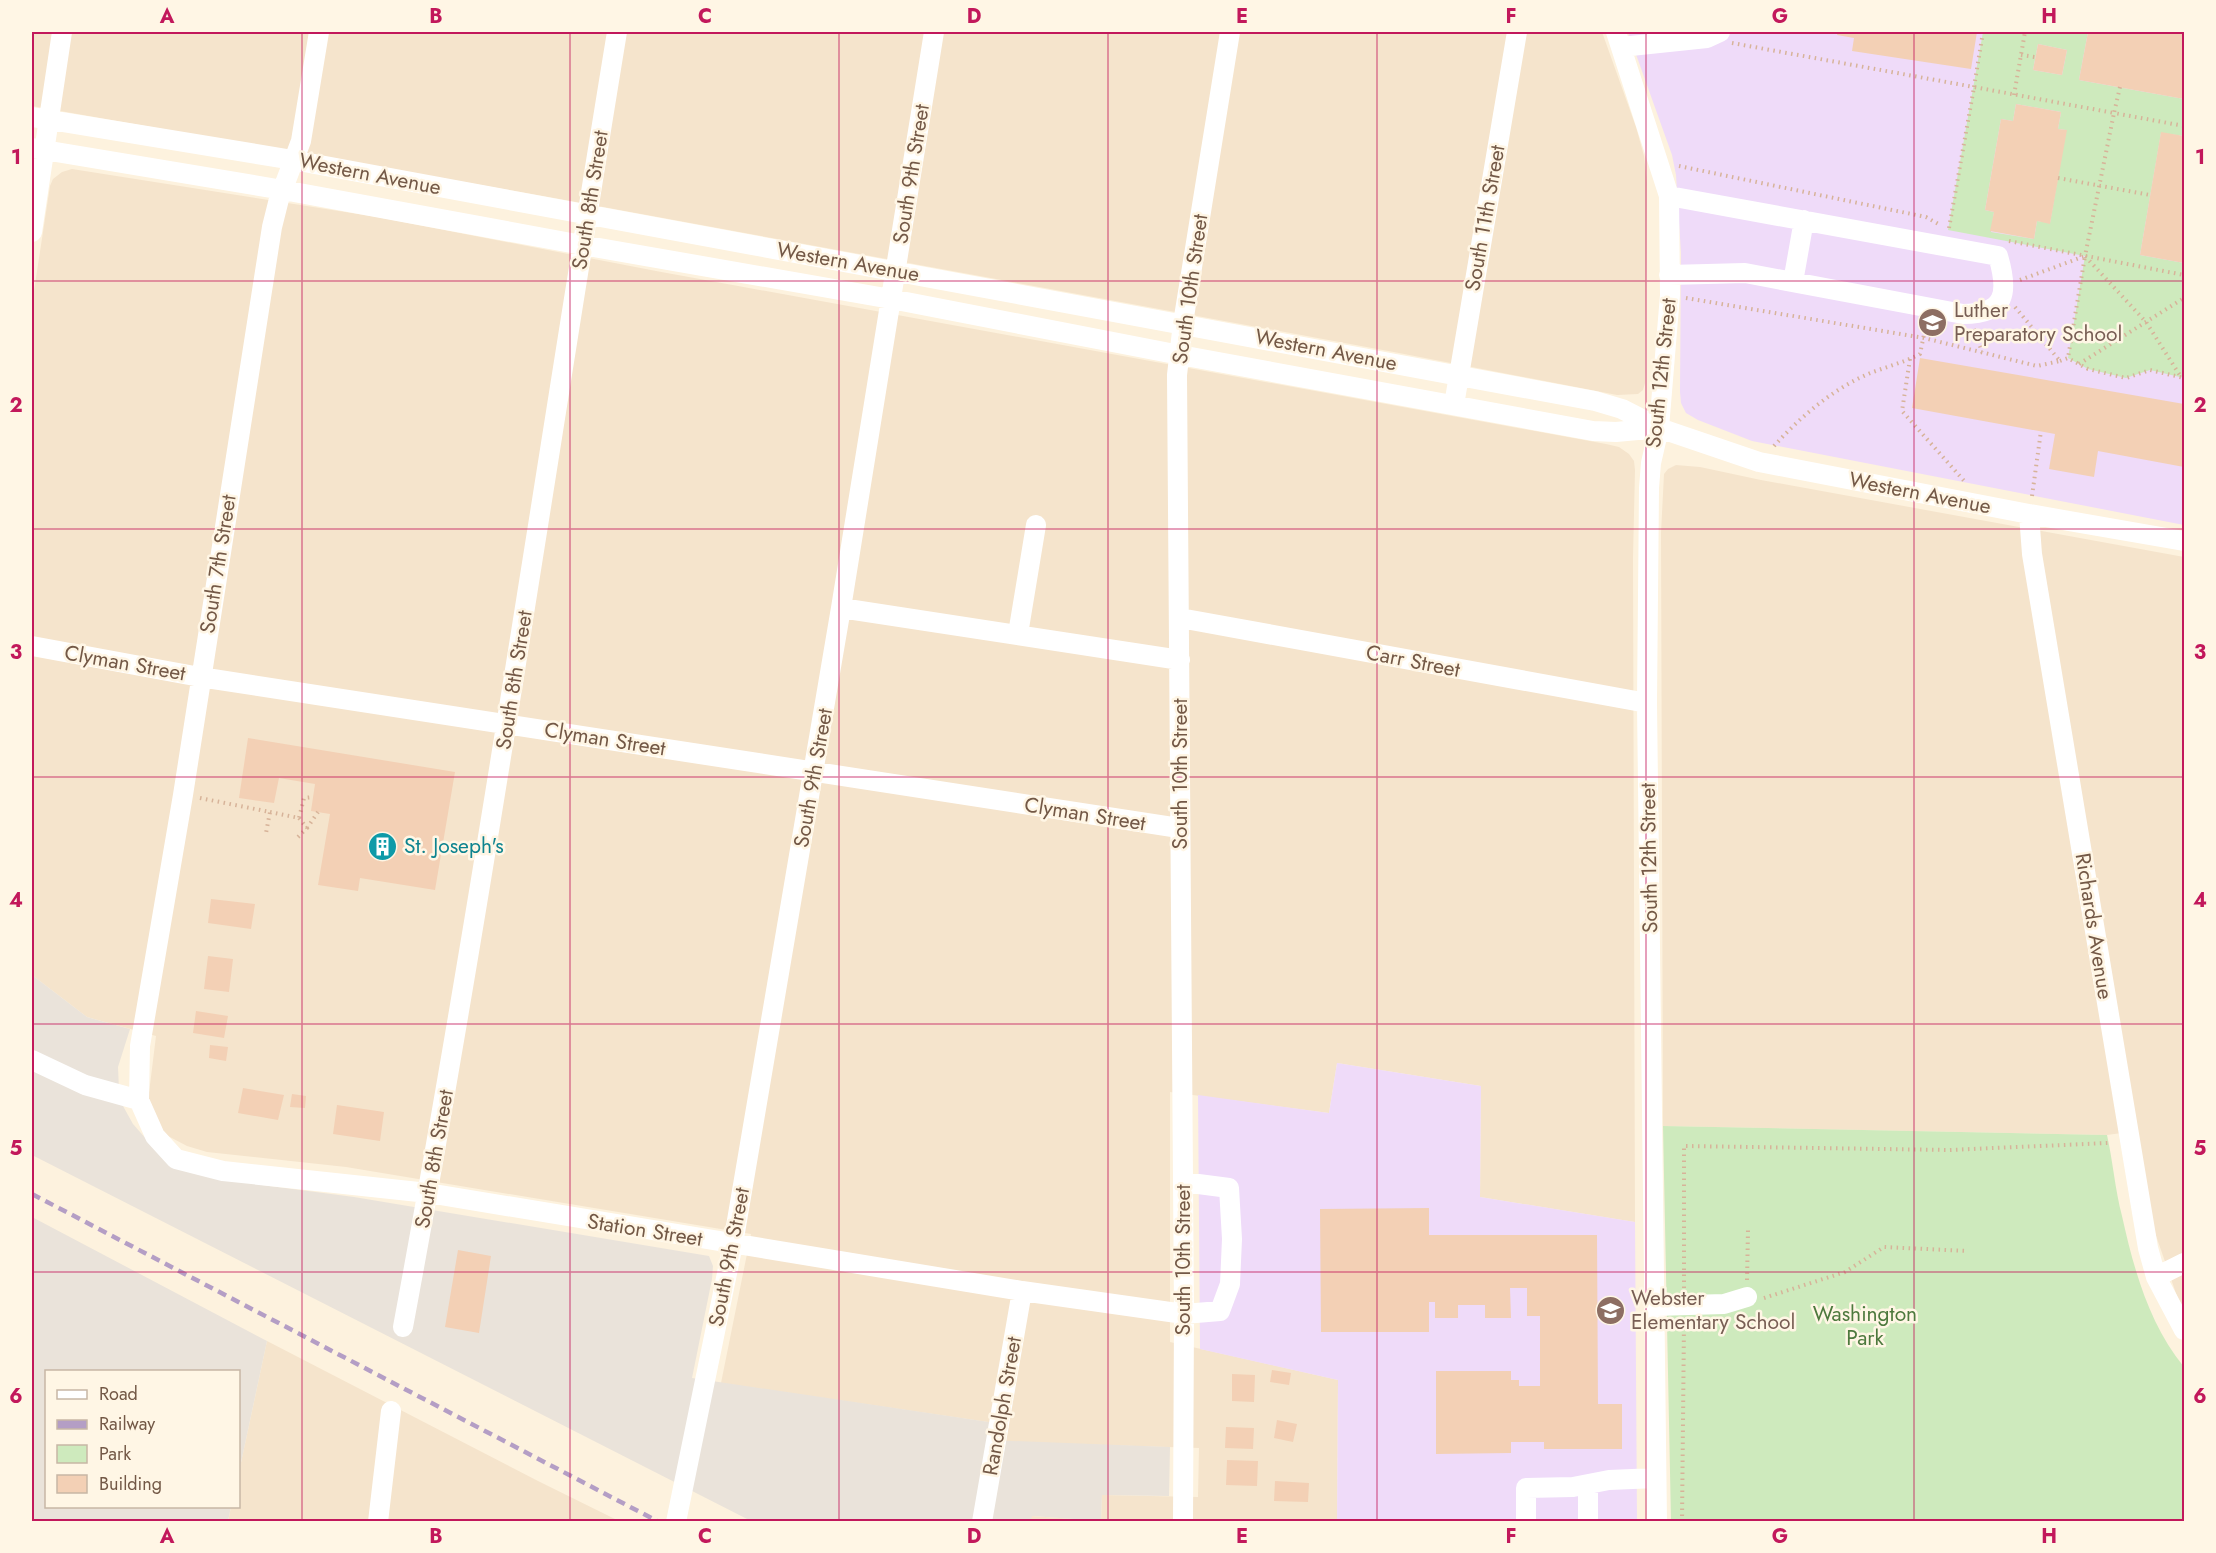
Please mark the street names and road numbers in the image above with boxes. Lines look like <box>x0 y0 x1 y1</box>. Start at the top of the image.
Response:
street label: South 9th Street <box>885 102 937 246</box>
street label: South 8th Street <box>564 128 616 272</box>
street label: South 11th Street <box>1457 143 1513 293</box>
street label: Western Avenue <box>296 146 444 203</box>
street label: South 10th Street <box>1165 212 1215 366</box>
street label: Western Avenue <box>774 235 922 289</box>
street label: South 12th Street <box>1638 297 1684 449</box>
street label: Western Avenue <box>1252 322 1400 379</box>
street label: Western Avenue <box>1846 465 1994 522</box>
street label: South 7th Street <box>192 493 244 635</box>
street label: South 8th Street <box>488 608 540 752</box>
street label: Carr Street <box>1363 637 1463 685</box>
street label: Clyman Street <box>62 638 188 688</box>
street label: South 10th Street <box>1165 699 1195 849</box>
street label: South 9th Street <box>786 706 840 850</box>
street label: Clyman Street <box>542 715 668 763</box>
street label: South 12th Street <box>1633 783 1665 933</box>
street label: Clyman Street <box>1022 790 1148 838</box>
street label: Richards Avenue <box>2068 851 2120 1001</box>
street label: South 8th Street <box>407 1087 461 1231</box>
street label: South 9th Street <box>701 1185 757 1329</box>
street label: South 10th Street <box>1168 1185 1198 1335</box>
street label: Station Street <box>585 1206 705 1254</box>
street label: Randolph Street <box>975 1334 1029 1478</box>

